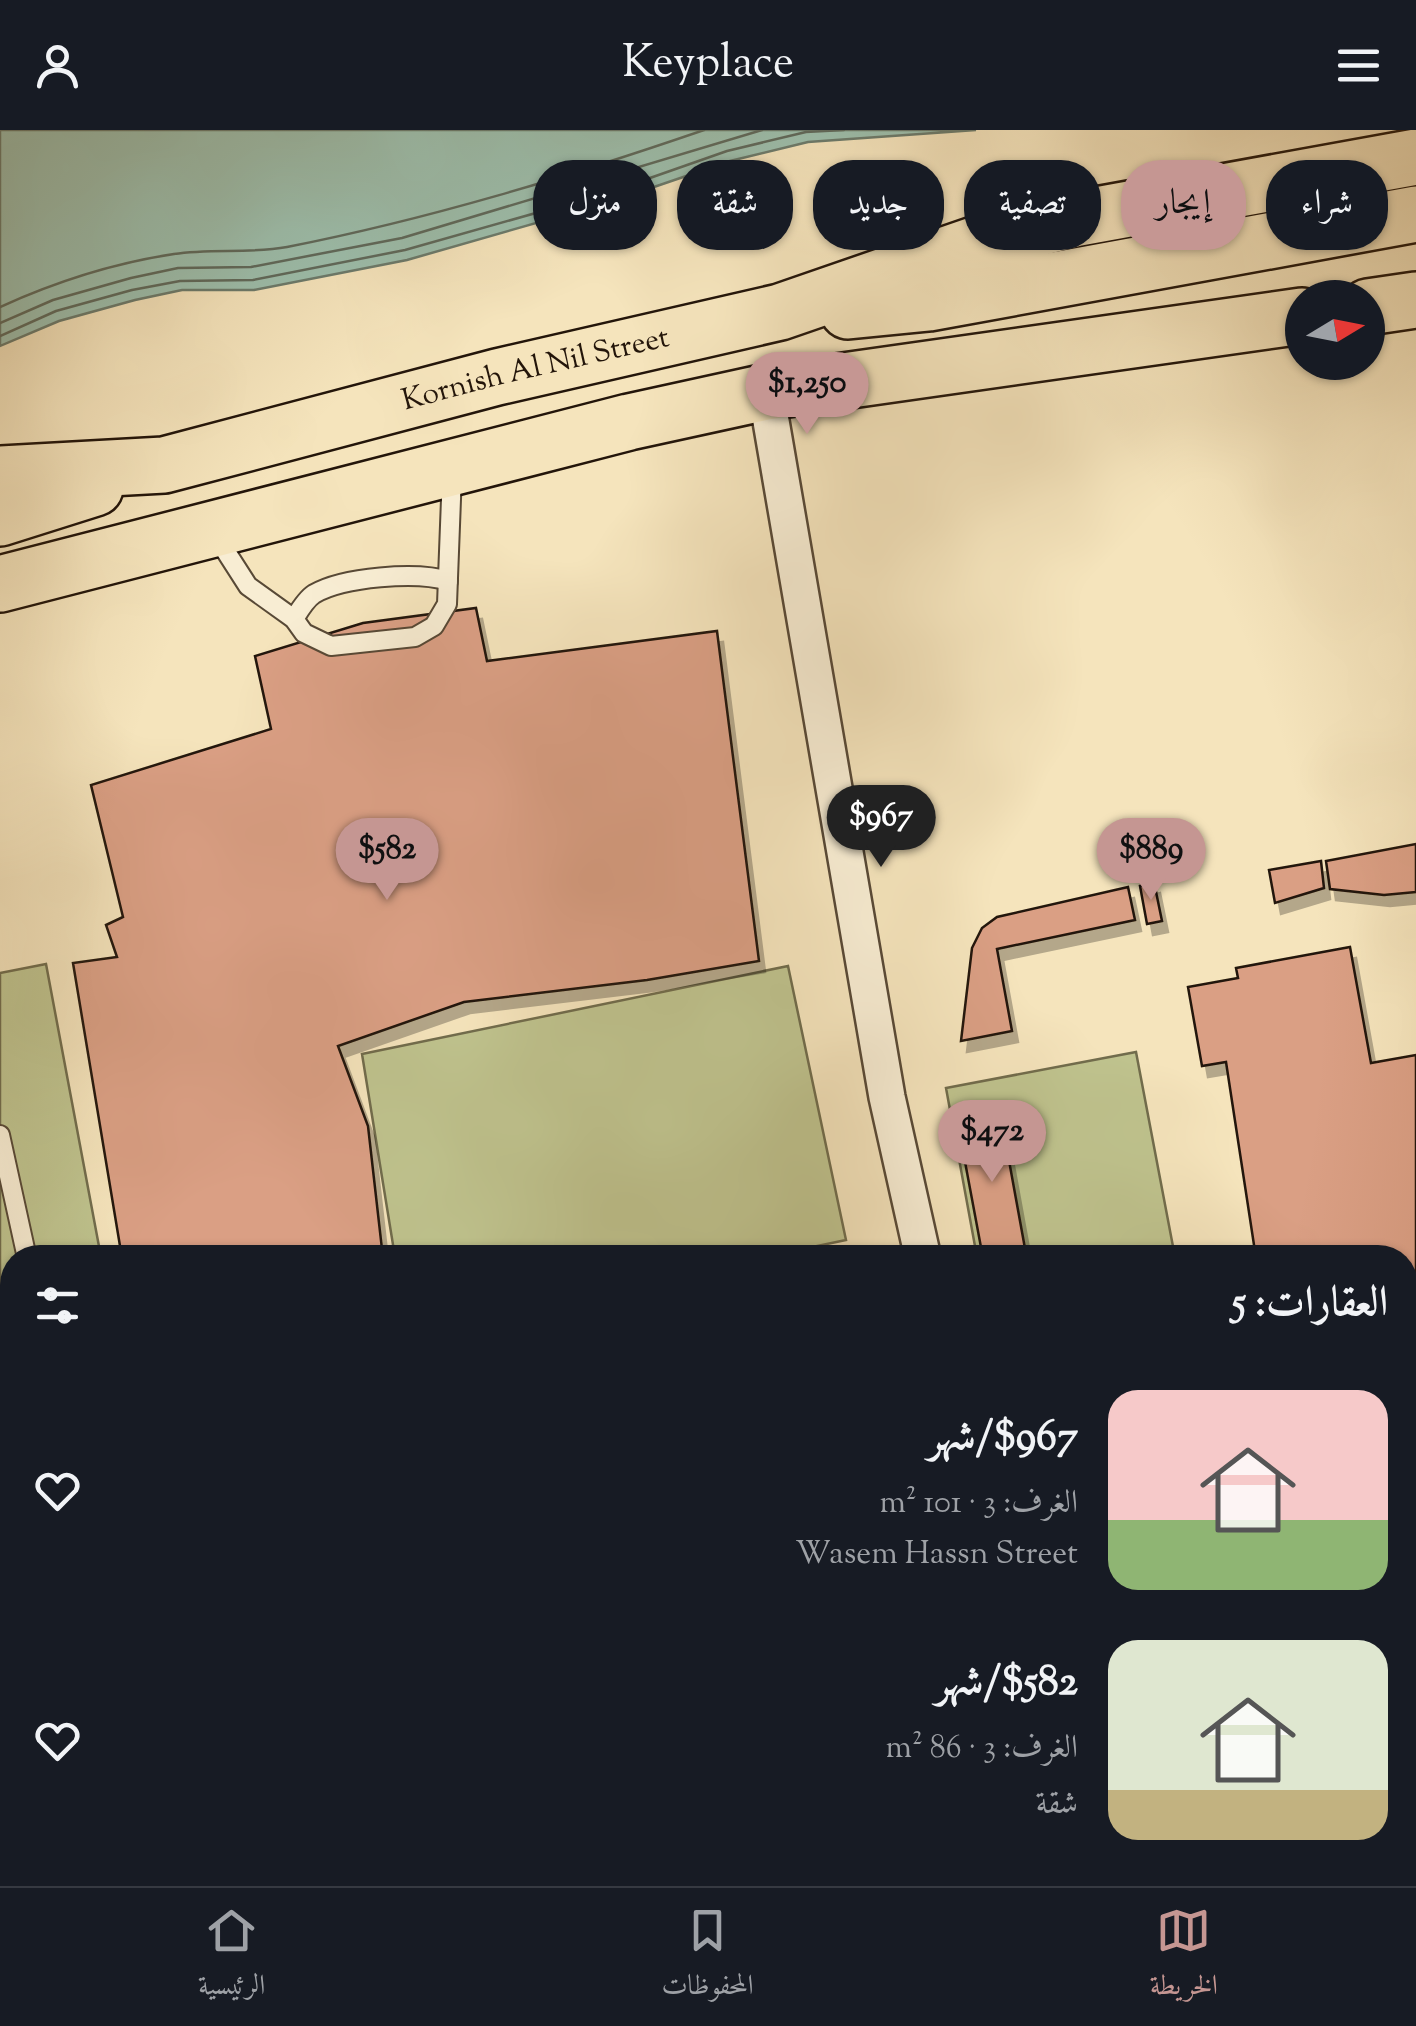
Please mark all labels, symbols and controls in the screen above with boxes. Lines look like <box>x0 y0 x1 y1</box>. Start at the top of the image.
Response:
text: Keyplace <box>622 33 794 98</box>
icon: person <box>30 38 85 93</box>
icon: menu <box>1331 38 1386 93</box>
chip: منزل <box>533 160 657 250</box>
chip: شقة <box>677 160 793 250</box>
chip: جديد <box>813 160 944 250</box>
chip: تصفية <box>964 160 1101 250</box>
chip: إيجار <box>1121 160 1246 250</box>
chip: شراء <box>1266 160 1388 250</box>
north arrow <box>1285 280 1385 380</box>
map controls <box>1285 280 1385 380</box>
street label: Kornish Al Nil Street <box>397 317 674 423</box>
pin: $1,250 <box>726 352 888 437</box>
text: $1,250 <box>768 361 846 407</box>
pin: $967 <box>822 785 940 870</box>
text: $967 <box>849 794 913 840</box>
pin: $582 <box>328 818 446 903</box>
pin: $889 <box>1092 818 1210 903</box>
text: $582 <box>358 827 416 873</box>
text: $889 <box>1119 827 1183 873</box>
pin: $472 <box>933 1100 1051 1185</box>
text: $472 <box>960 1109 1024 1155</box>
text: العقارات: 5 <box>1232 1275 1388 1335</box>
icon: filters <box>30 1278 85 1333</box>
text: $967/شهر <box>928 1409 1078 1469</box>
icon: home <box>1188 1430 1308 1550</box>
icon: heart <box>30 1463 85 1518</box>
text: الغرف: 3 · 101 m² <box>879 1481 1078 1527</box>
text: Wasem Hassn Street <box>795 1532 1078 1578</box>
text: $582/شهر <box>935 1654 1078 1714</box>
icon: home <box>1188 1680 1308 1800</box>
icon: heart <box>30 1713 85 1768</box>
text: الغرف: 3 · 86 m² <box>886 1726 1078 1772</box>
text: شقة <box>1036 1782 1078 1828</box>
tab: الرئيسية <box>198 1903 265 2012</box>
tab: المحفوظات <box>661 1903 754 2012</box>
tab: الخريطة <box>1150 1903 1218 2012</box>

